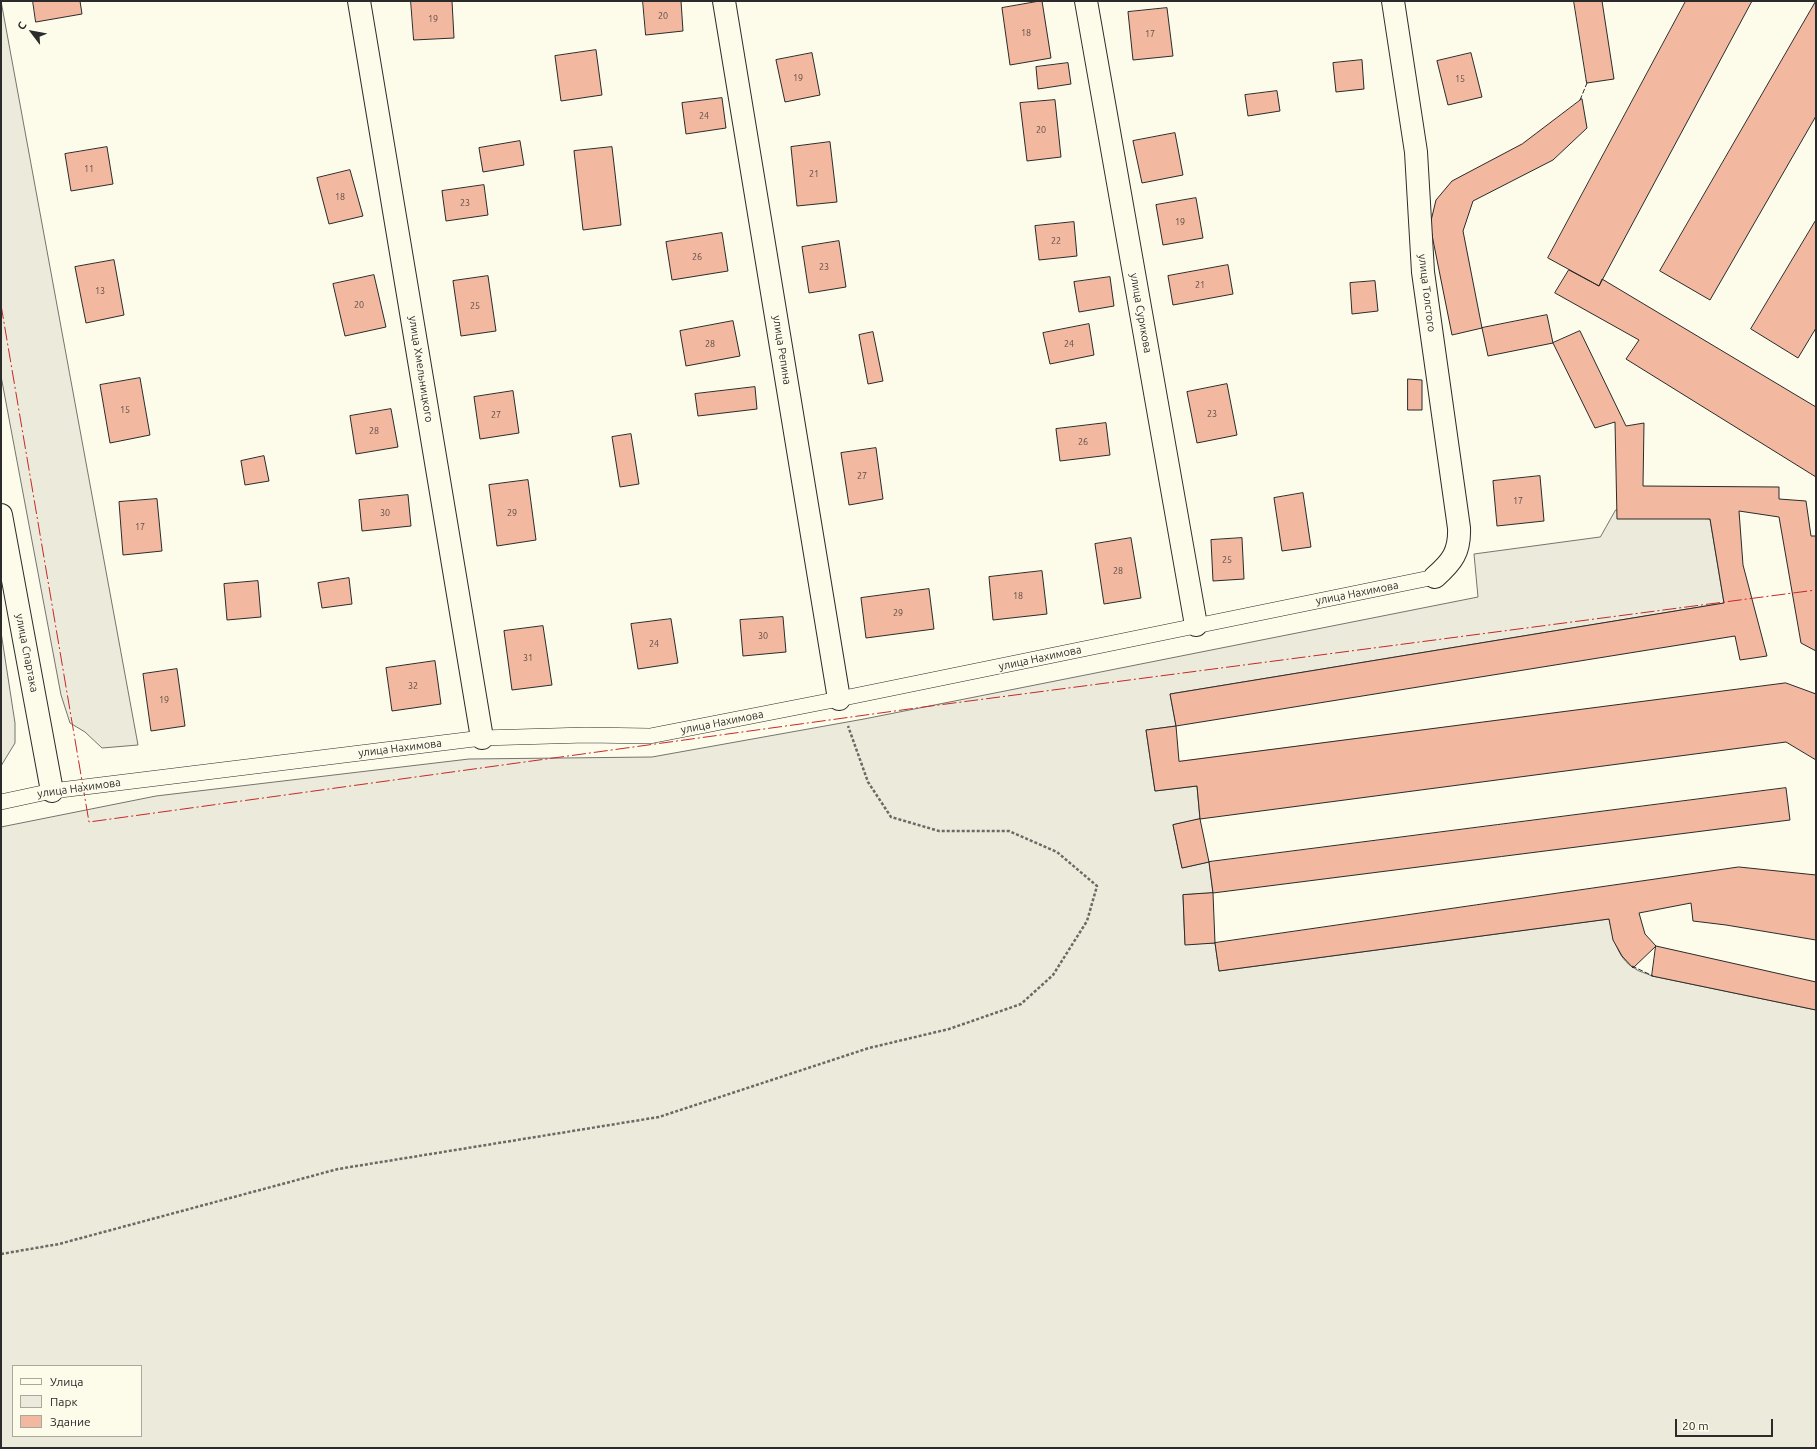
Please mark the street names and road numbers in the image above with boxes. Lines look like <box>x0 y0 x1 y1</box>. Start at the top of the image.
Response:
street label: улица Толстого <box>1416 253 1438 333</box>
street label: улица Сурикова <box>1127 272 1155 354</box>
street label: улица Репина <box>770 314 794 386</box>
street label: улица Хмельницкого <box>406 315 436 423</box>
street label: улица Нахимова <box>1314 578 1400 608</box>
street label: улица Спартака <box>13 613 41 693</box>
street label: улица Нахимова <box>997 643 1083 673</box>
street label: улица Нахимова <box>679 707 765 737</box>
street label: улица Нахимова <box>357 736 443 760</box>
street label: улица Нахимова <box>36 776 122 800</box>

